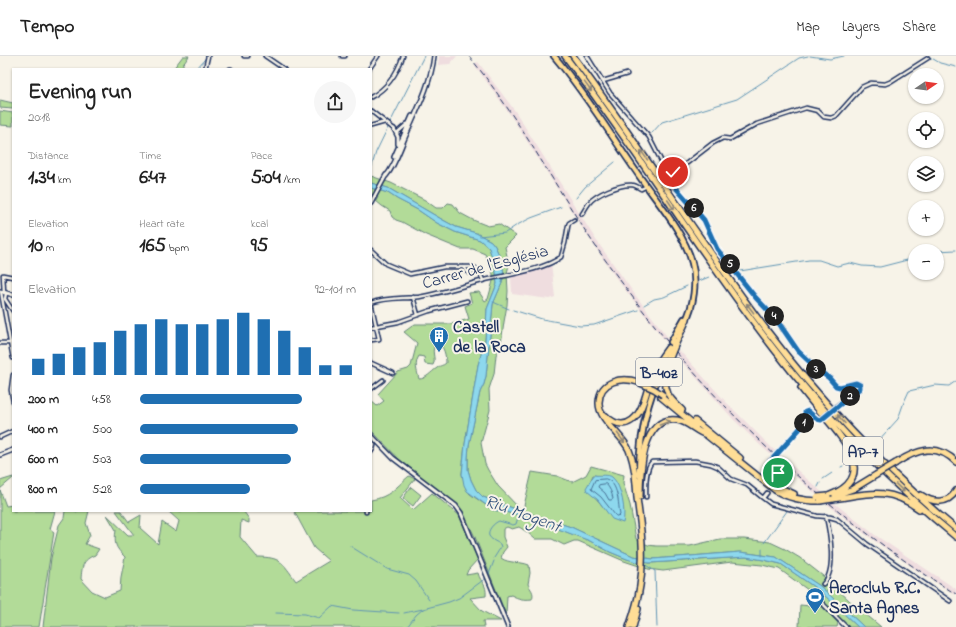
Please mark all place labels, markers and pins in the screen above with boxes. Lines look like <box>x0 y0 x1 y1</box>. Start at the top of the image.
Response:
pin <box>656 155 690 189</box>
pin: 6 <box>684 198 704 218</box>
pin: 5 <box>720 254 740 274</box>
pin: 4 <box>764 306 784 326</box>
place label: Castell de la Roca <box>453 315 526 360</box>
building icon: Castell de la Roca <box>428 325 450 353</box>
pin: 3 <box>806 359 826 379</box>
pin: 2 <box>840 386 860 406</box>
pin: 1 <box>794 413 814 433</box>
pin <box>761 456 795 490</box>
place label: Aeroclub R.C. Santa Agnes <box>829 576 921 623</box>
sports icon: Aeroclub R.C. Santa Agnes <box>804 586 826 614</box>

